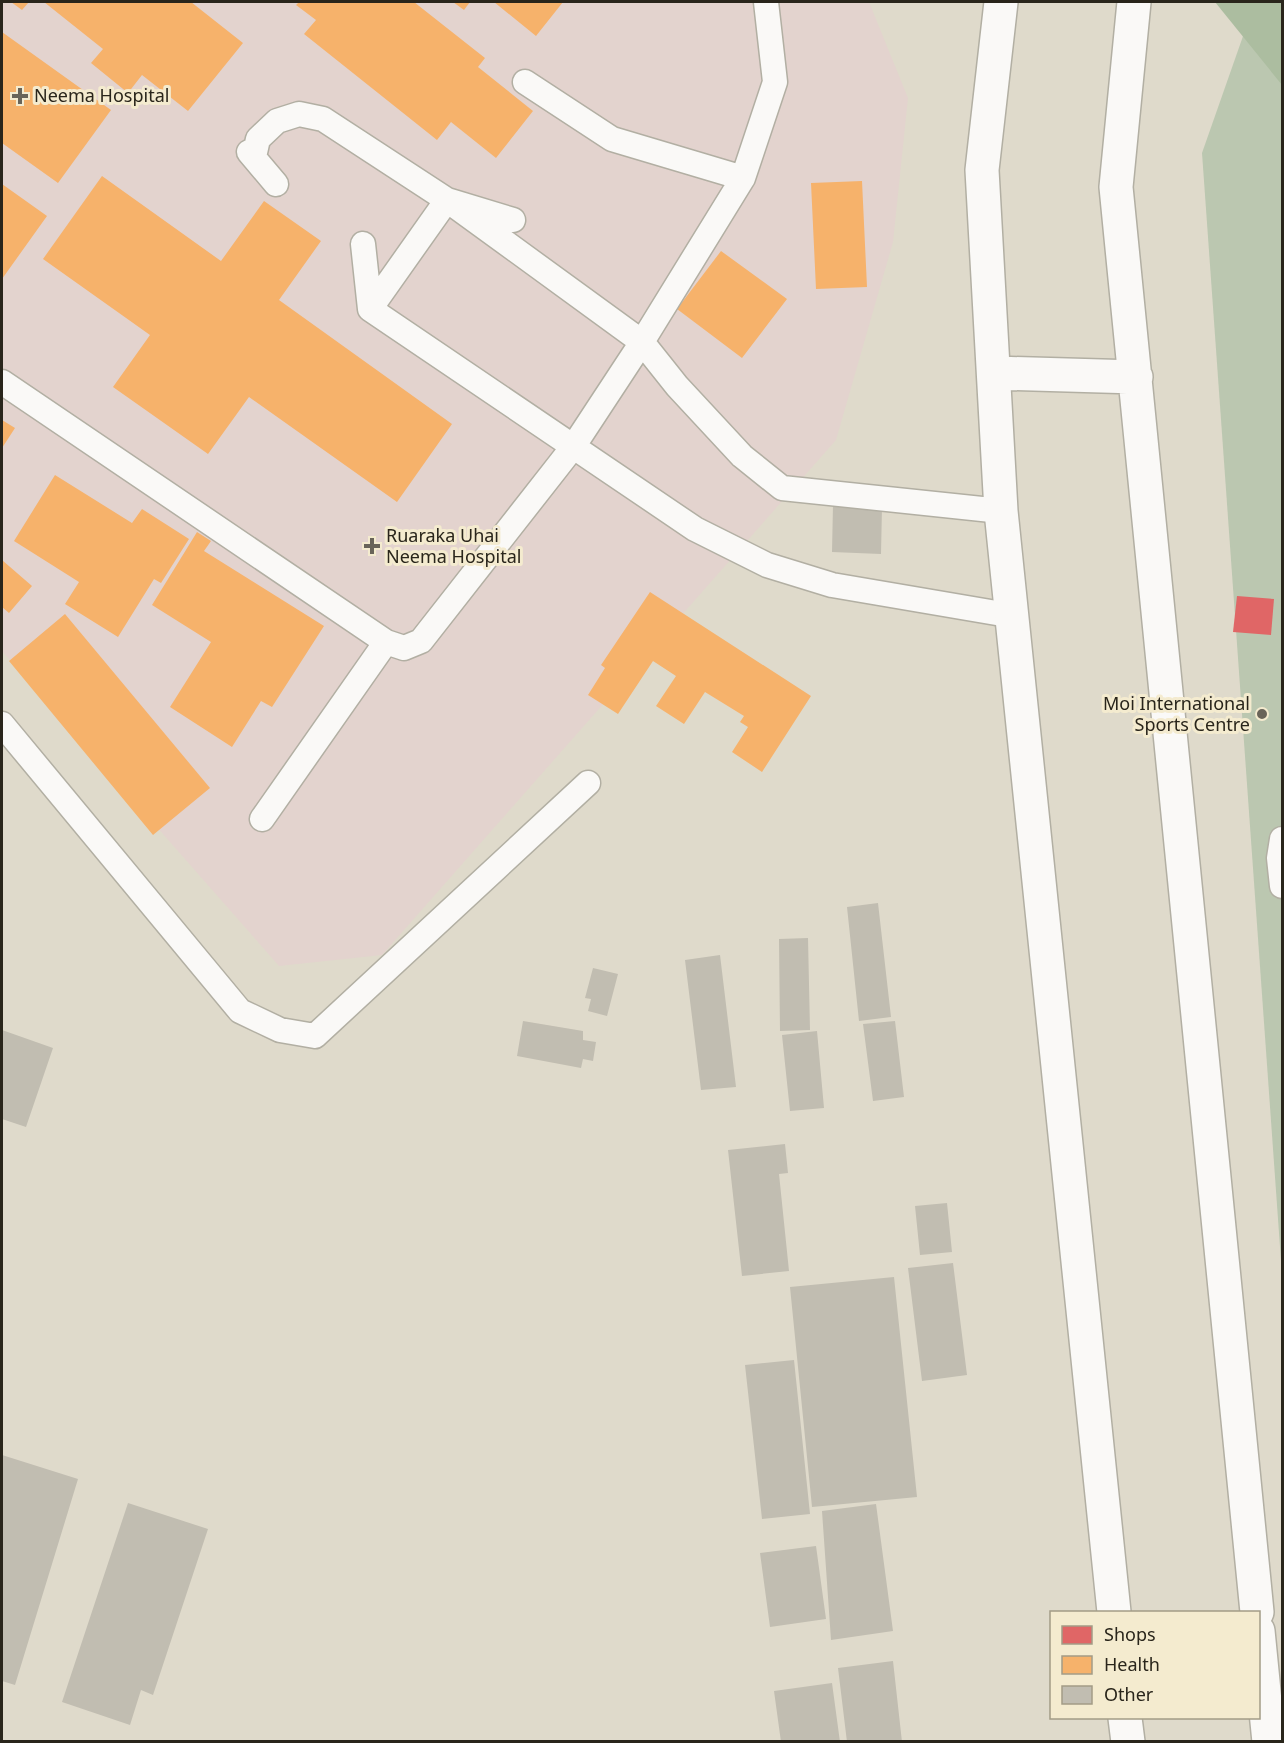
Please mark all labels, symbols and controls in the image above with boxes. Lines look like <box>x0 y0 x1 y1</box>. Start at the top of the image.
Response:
place label: Neema Hospital <box>34 83 169 107</box>
marker: Neema Hospital <box>11 87 29 105</box>
place label: Ruaraka Uhai Neema Hospital <box>386 523 521 568</box>
marker: Ruaraka Uhai Neema Hospital <box>363 537 381 555</box>
place label: Moi International Sports Centre <box>1103 691 1250 736</box>
marker: Moi International Sports Centre <box>1255 707 1269 721</box>
legend <box>1050 1611 1260 1719</box>
text: Shops <box>1104 1622 1156 1646</box>
text: Health <box>1104 1652 1160 1676</box>
text: Other <box>1104 1682 1154 1706</box>

